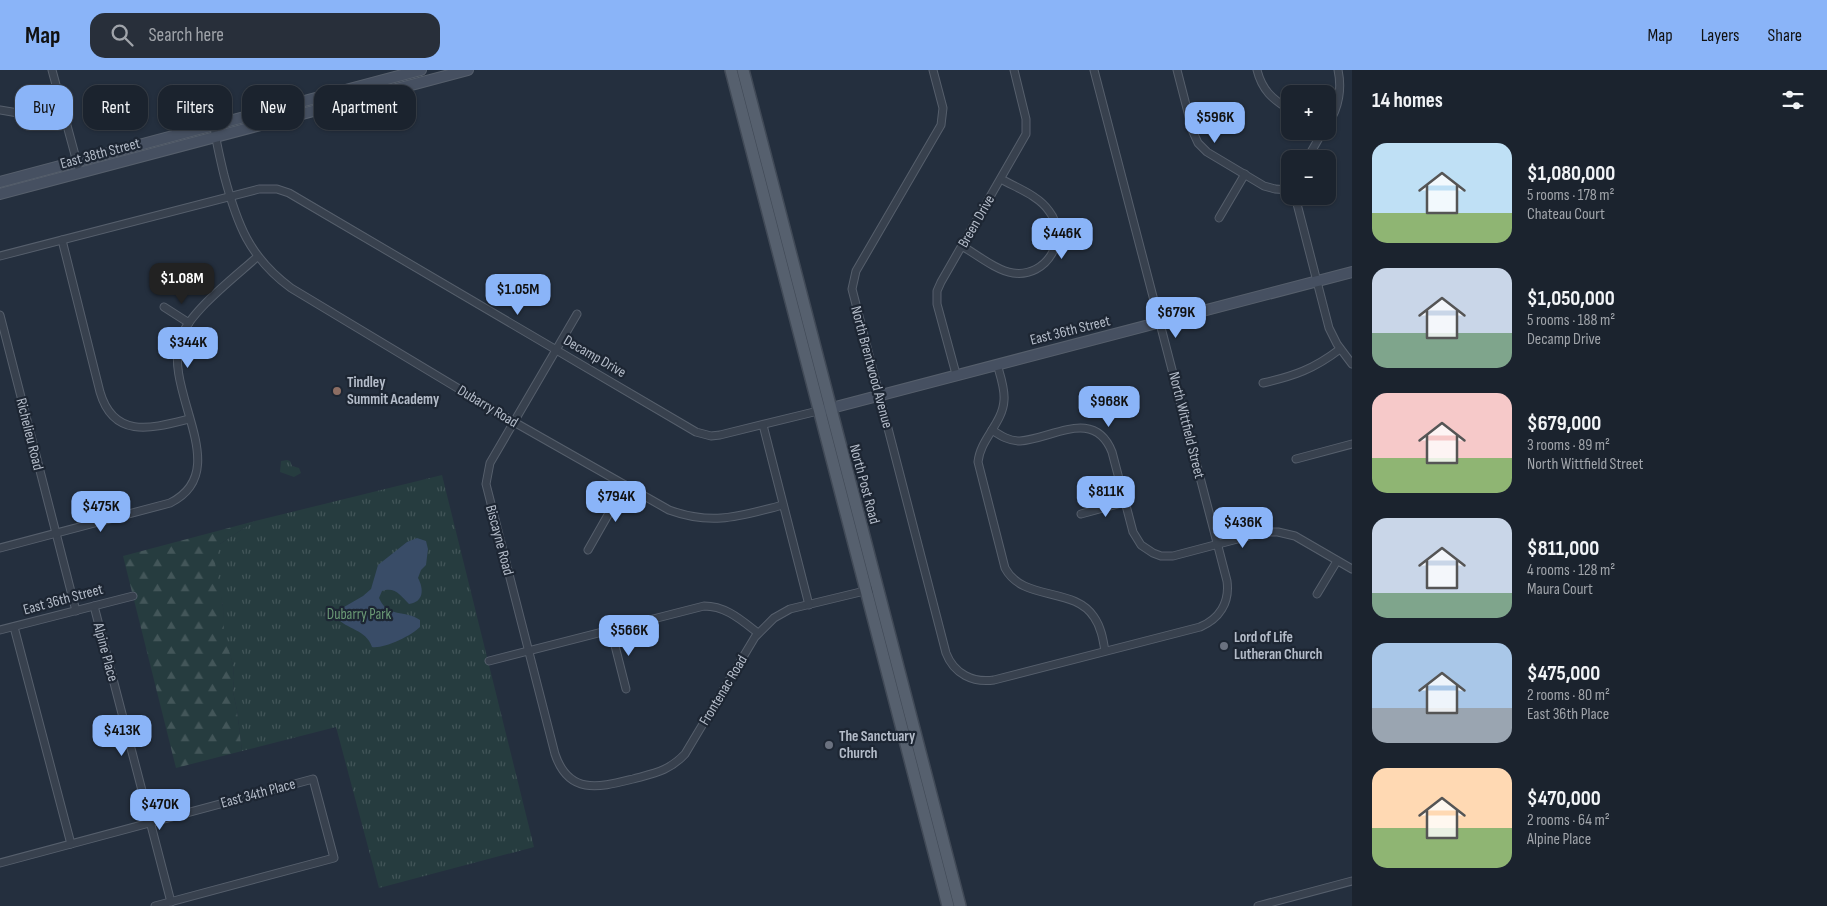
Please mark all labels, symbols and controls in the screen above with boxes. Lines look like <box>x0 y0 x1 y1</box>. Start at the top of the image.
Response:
search box <box>90 13 440 58</box>
text: Map <box>25 21 60 50</box>
icon: search <box>108 21 136 49</box>
text: Search here <box>148 24 224 47</box>
text: Map <box>1648 25 1673 46</box>
text: Layers <box>1701 25 1740 46</box>
text: Share <box>1768 25 1802 46</box>
chip: Buy <box>15 85 73 130</box>
chip: Rent <box>83 85 148 130</box>
chip: Filters <box>158 85 232 130</box>
chip: New <box>242 85 304 130</box>
chip: Apartment <box>314 85 416 130</box>
map controls <box>1281 85 1336 205</box>
button: + <box>1281 85 1336 140</box>
icon: filters <box>1779 86 1807 114</box>
text: 14 homes <box>1372 88 1443 113</box>
pin: $596K <box>1180 102 1250 144</box>
text: $596K <box>1196 108 1234 127</box>
street label: East 38th Street <box>58 134 143 173</box>
button: − <box>1281 150 1336 205</box>
text: $1,080,000 <box>1527 161 1615 186</box>
icon: home <box>1412 163 1472 223</box>
text: 5 rooms · 178 m² <box>1527 186 1615 205</box>
street label: Breen Drive <box>954 191 999 251</box>
text: Chateau Court <box>1527 205 1605 224</box>
pin: $446K <box>1027 218 1097 260</box>
text: $446K <box>1043 224 1081 243</box>
pin: $1.08M <box>141 262 223 305</box>
text: $1.08M <box>160 269 204 288</box>
pin: $1.05M <box>477 274 559 316</box>
text: $1.05M <box>497 280 539 299</box>
text: $1,050,000 <box>1527 286 1615 311</box>
icon: home <box>1412 288 1472 348</box>
pin: $679K <box>1141 296 1211 339</box>
text: $679K <box>1157 303 1195 322</box>
street label: North Brentwood Avenue <box>846 304 897 430</box>
street label: East 36th Street <box>1028 311 1113 350</box>
text: 5 rooms · 188 m² <box>1527 311 1615 330</box>
pin: $344K <box>153 326 223 369</box>
text: Decamp Drive <box>1527 330 1601 349</box>
street label: Decamp Drive <box>560 331 630 382</box>
text: $344K <box>169 333 207 352</box>
street label: North Wittfield Street <box>1164 370 1209 481</box>
place label: Tindley Summit Academy <box>347 373 440 409</box>
street label: Dubarry Road <box>454 381 522 432</box>
marker: Tindley Summit Academy <box>331 385 343 397</box>
pin: $968K <box>1074 386 1144 428</box>
text: $968K <box>1090 392 1128 411</box>
street label: Richelieu Road <box>11 396 48 472</box>
text: $679,000 <box>1527 411 1601 436</box>
icon: home <box>1412 413 1472 473</box>
text: 3 rooms · 89 m² <box>1527 436 1610 455</box>
street label: North Post Road <box>845 442 884 526</box>
text: North Wittfield Street <box>1527 455 1643 474</box>
pin: $811K <box>1071 476 1141 518</box>
pin: $794K <box>581 480 651 523</box>
text: $811K <box>1088 482 1124 501</box>
text: $794K <box>597 487 635 506</box>
pin: $475K <box>66 490 136 533</box>
text: $475K <box>82 497 120 516</box>
street label: Biscayne Road <box>481 503 518 577</box>
pin: $436K <box>1208 506 1278 549</box>
text: $436K <box>1224 513 1262 532</box>
text: $811,000 <box>1527 536 1599 561</box>
icon: home <box>1412 538 1472 598</box>
text: 4 rooms · 128 m² <box>1527 561 1615 580</box>
street label: East 36th Street <box>21 580 106 619</box>
text: Maura Court <box>1527 580 1593 599</box>
park label: Dubarry Park <box>327 605 392 624</box>
pin: $566K <box>594 614 664 657</box>
street label: Alpine Place <box>88 620 122 684</box>
text: $566K <box>610 621 648 640</box>
place label: Lord of Life Lutheran Church <box>1234 628 1322 664</box>
marker: Lord of Life Lutheran Church <box>1218 640 1230 652</box>
street label: Frontenac Road <box>695 652 752 729</box>
text: $475,000 <box>1527 661 1600 686</box>
icon: home <box>1412 663 1472 723</box>
text: 2 rooms · 80 m² <box>1527 686 1610 705</box>
text: East 36th Place <box>1527 705 1609 724</box>
pin: $413K <box>87 714 157 757</box>
text: $413K <box>104 721 141 740</box>
place label: The Sanctuary Church <box>839 727 916 763</box>
marker: The Sanctuary Church <box>823 739 835 751</box>
street label: East 34th Place <box>219 774 298 813</box>
text: $470,000 <box>1527 786 1601 811</box>
pin: $470K <box>125 788 195 831</box>
icon: home <box>1412 788 1472 848</box>
text: $470K <box>141 795 179 814</box>
text: 2 rooms · 64 m² <box>1527 811 1610 830</box>
text: Alpine Place <box>1527 830 1591 849</box>

